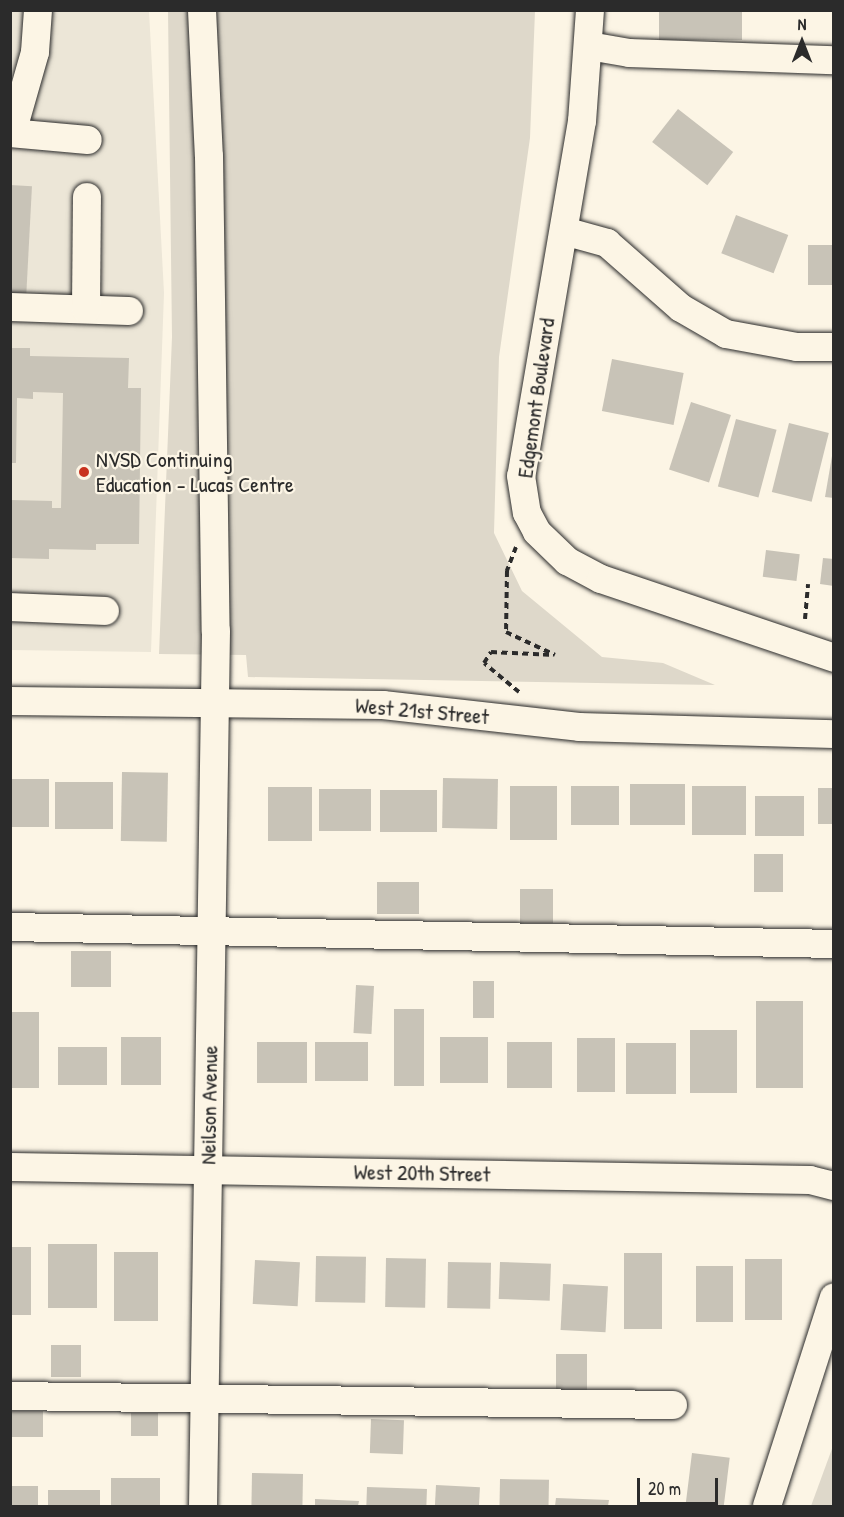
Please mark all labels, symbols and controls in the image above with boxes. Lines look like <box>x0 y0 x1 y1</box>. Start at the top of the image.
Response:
north arrow <box>772 12 832 72</box>
text: N <box>798 13 806 35</box>
street label: Edgemont Boulevard <box>512 316 560 480</box>
place label: NVSD Continuing Education - Lucas Centre <box>96 446 294 498</box>
marker: NVSD Continuing Education - Lucas Centre <box>77 465 91 479</box>
street label: West 21st Street <box>354 692 490 730</box>
street label: Neilson Avenue <box>195 1045 223 1165</box>
street label: West 20th Street <box>353 1159 491 1187</box>
scale bar <box>640 1466 721 1504</box>
text: 20 m <box>648 1476 681 1501</box>

